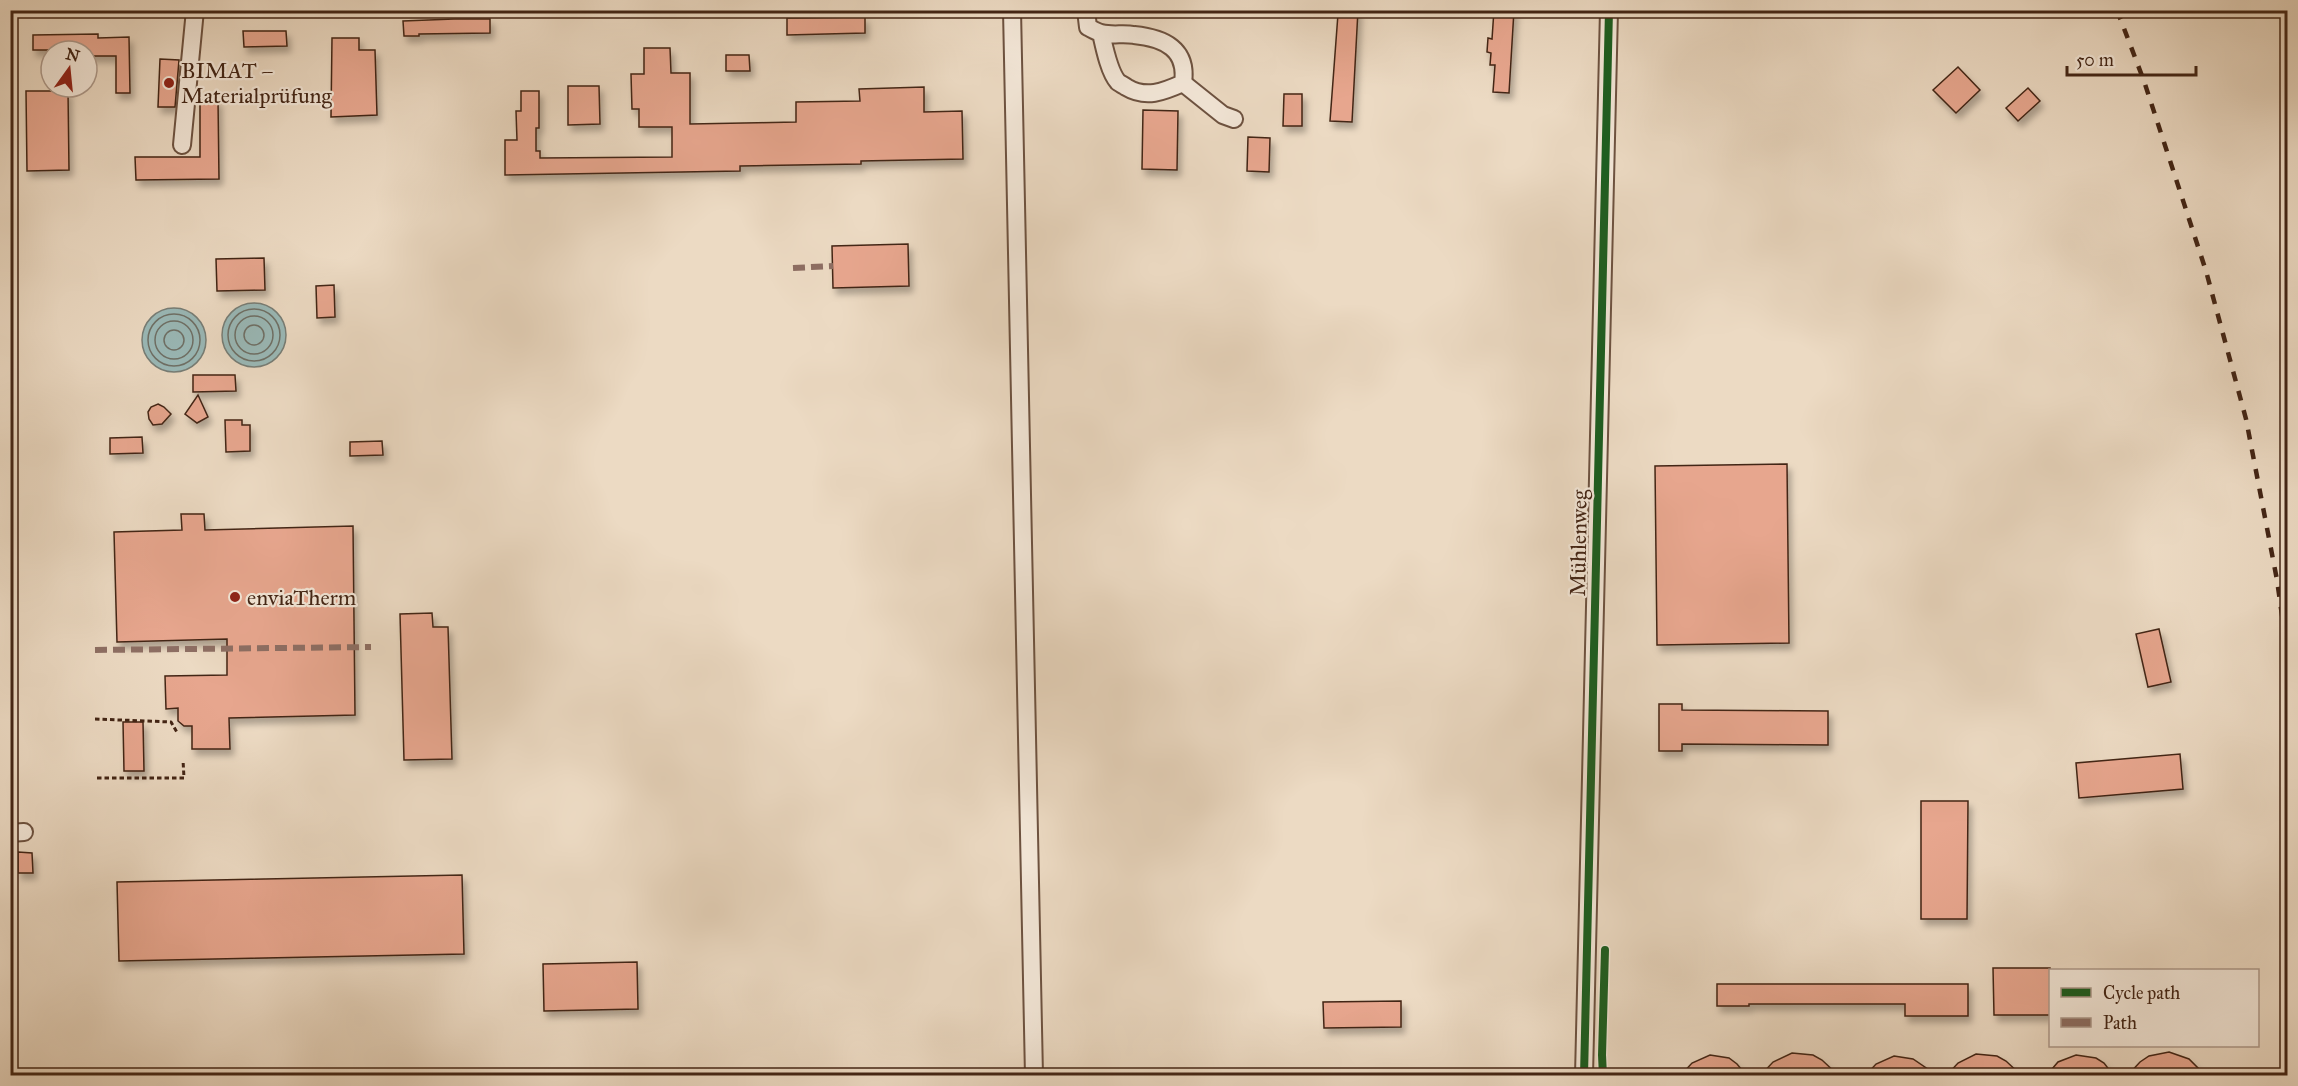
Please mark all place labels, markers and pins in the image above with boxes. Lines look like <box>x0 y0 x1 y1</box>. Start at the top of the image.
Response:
place label: BIMAT – Materialprüfung <box>181 57 333 109</box>
marker: BIMAT – Materialprüfung <box>162 76 176 90</box>
place label: enviaTherm <box>247 584 357 611</box>
marker: enviaTherm <box>228 590 242 604</box>

